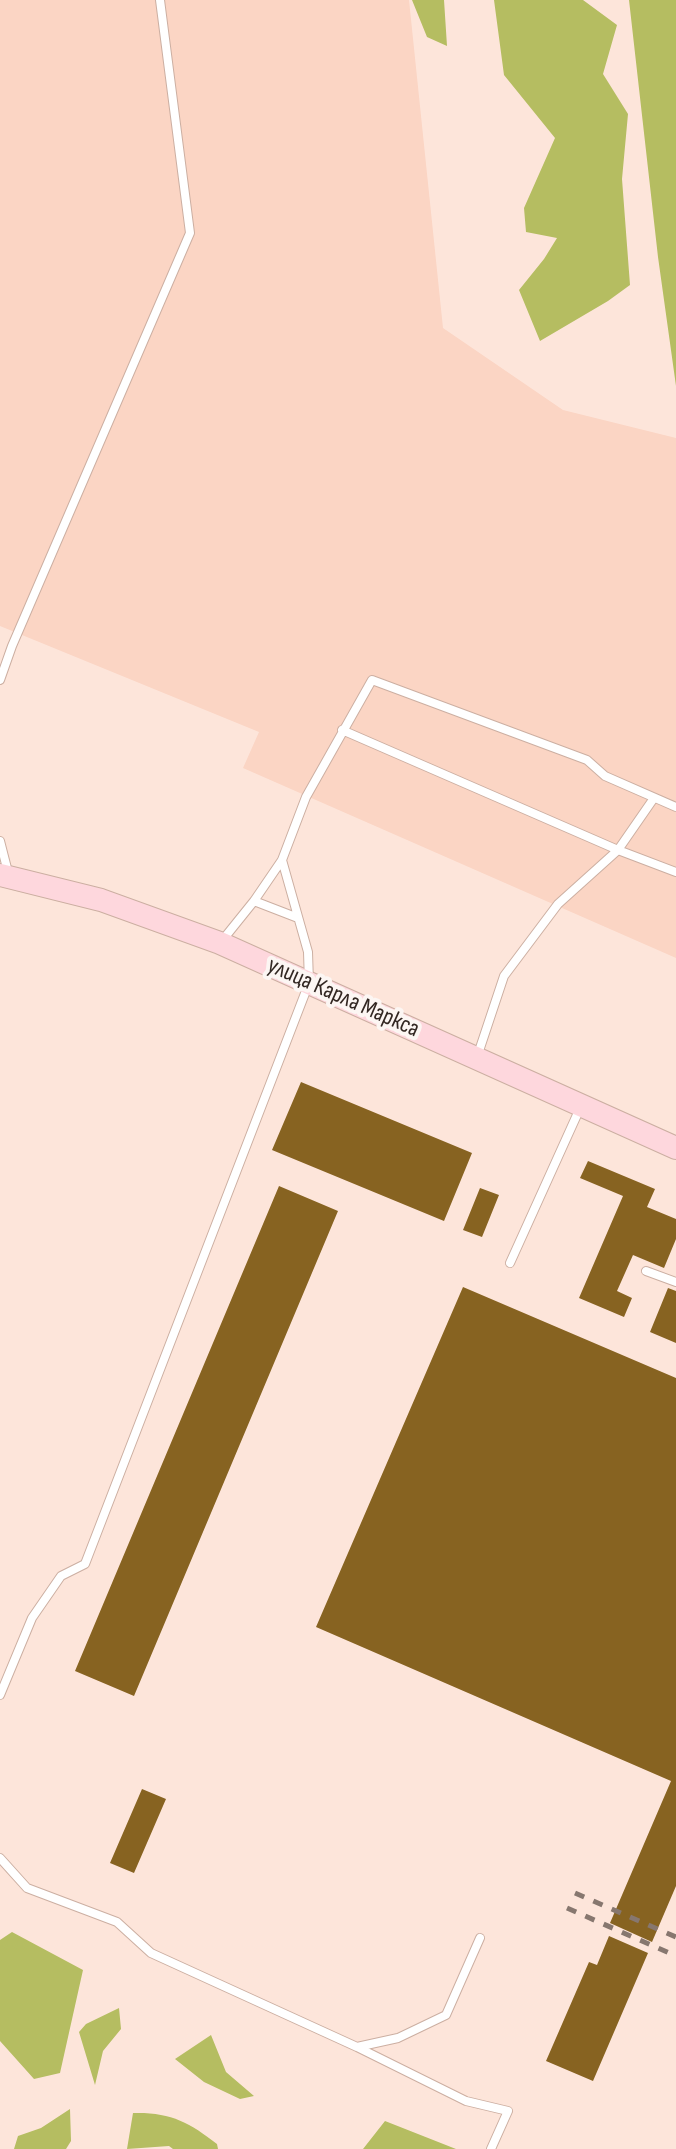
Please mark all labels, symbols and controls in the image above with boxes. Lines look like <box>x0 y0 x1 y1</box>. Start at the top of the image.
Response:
street label: улица Карла Маркса <box>263 952 423 1044</box>

